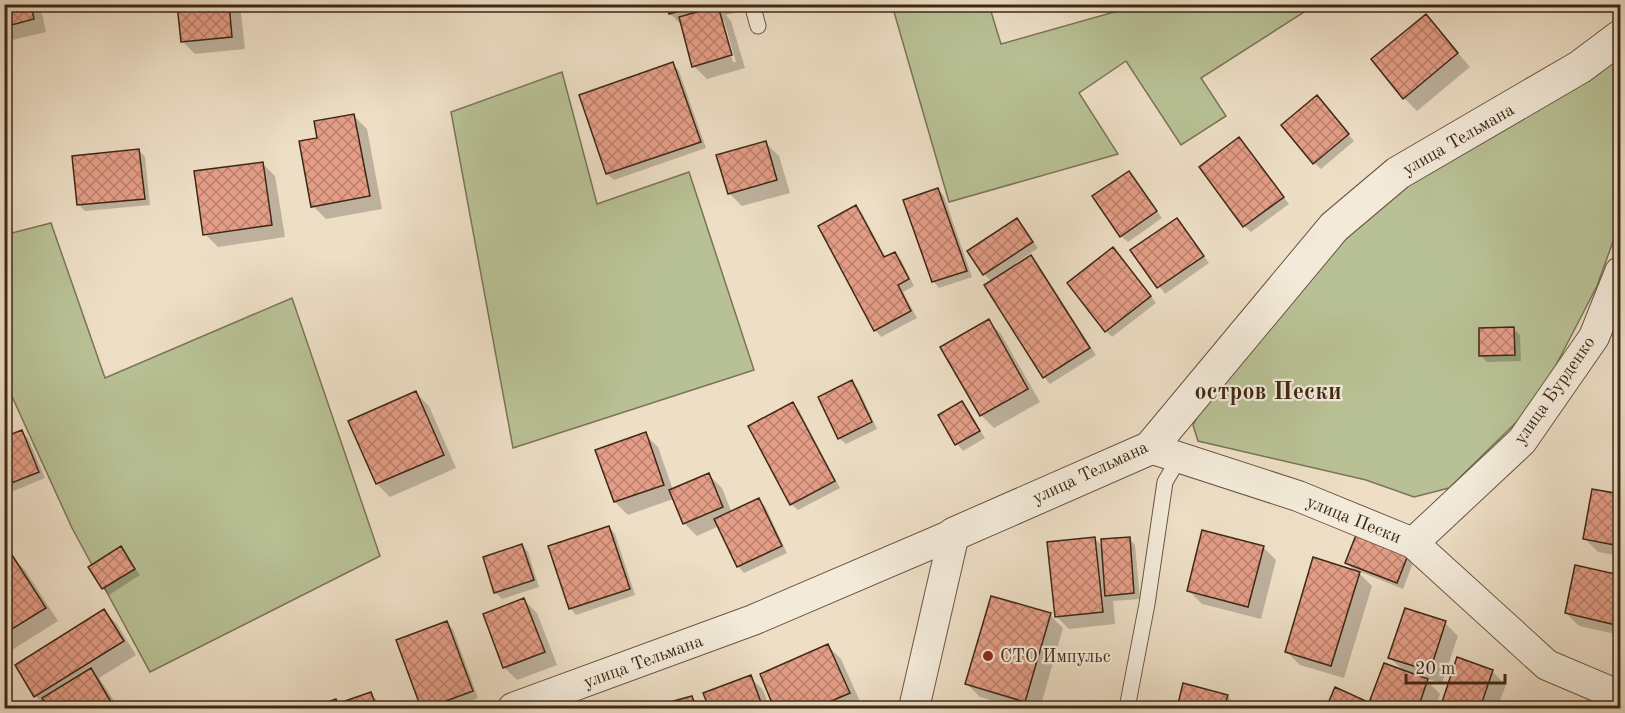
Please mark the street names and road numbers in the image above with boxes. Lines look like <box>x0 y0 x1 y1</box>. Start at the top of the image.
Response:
street label: улица Тельмана <box>1400 101 1517 179</box>
street label: улица Бурденко <box>1511 333 1599 448</box>
street label: улица Тельмана <box>1030 438 1151 508</box>
street label: улица Пески <box>1304 493 1403 547</box>
street label: улица Тельмана <box>581 632 706 692</box>

